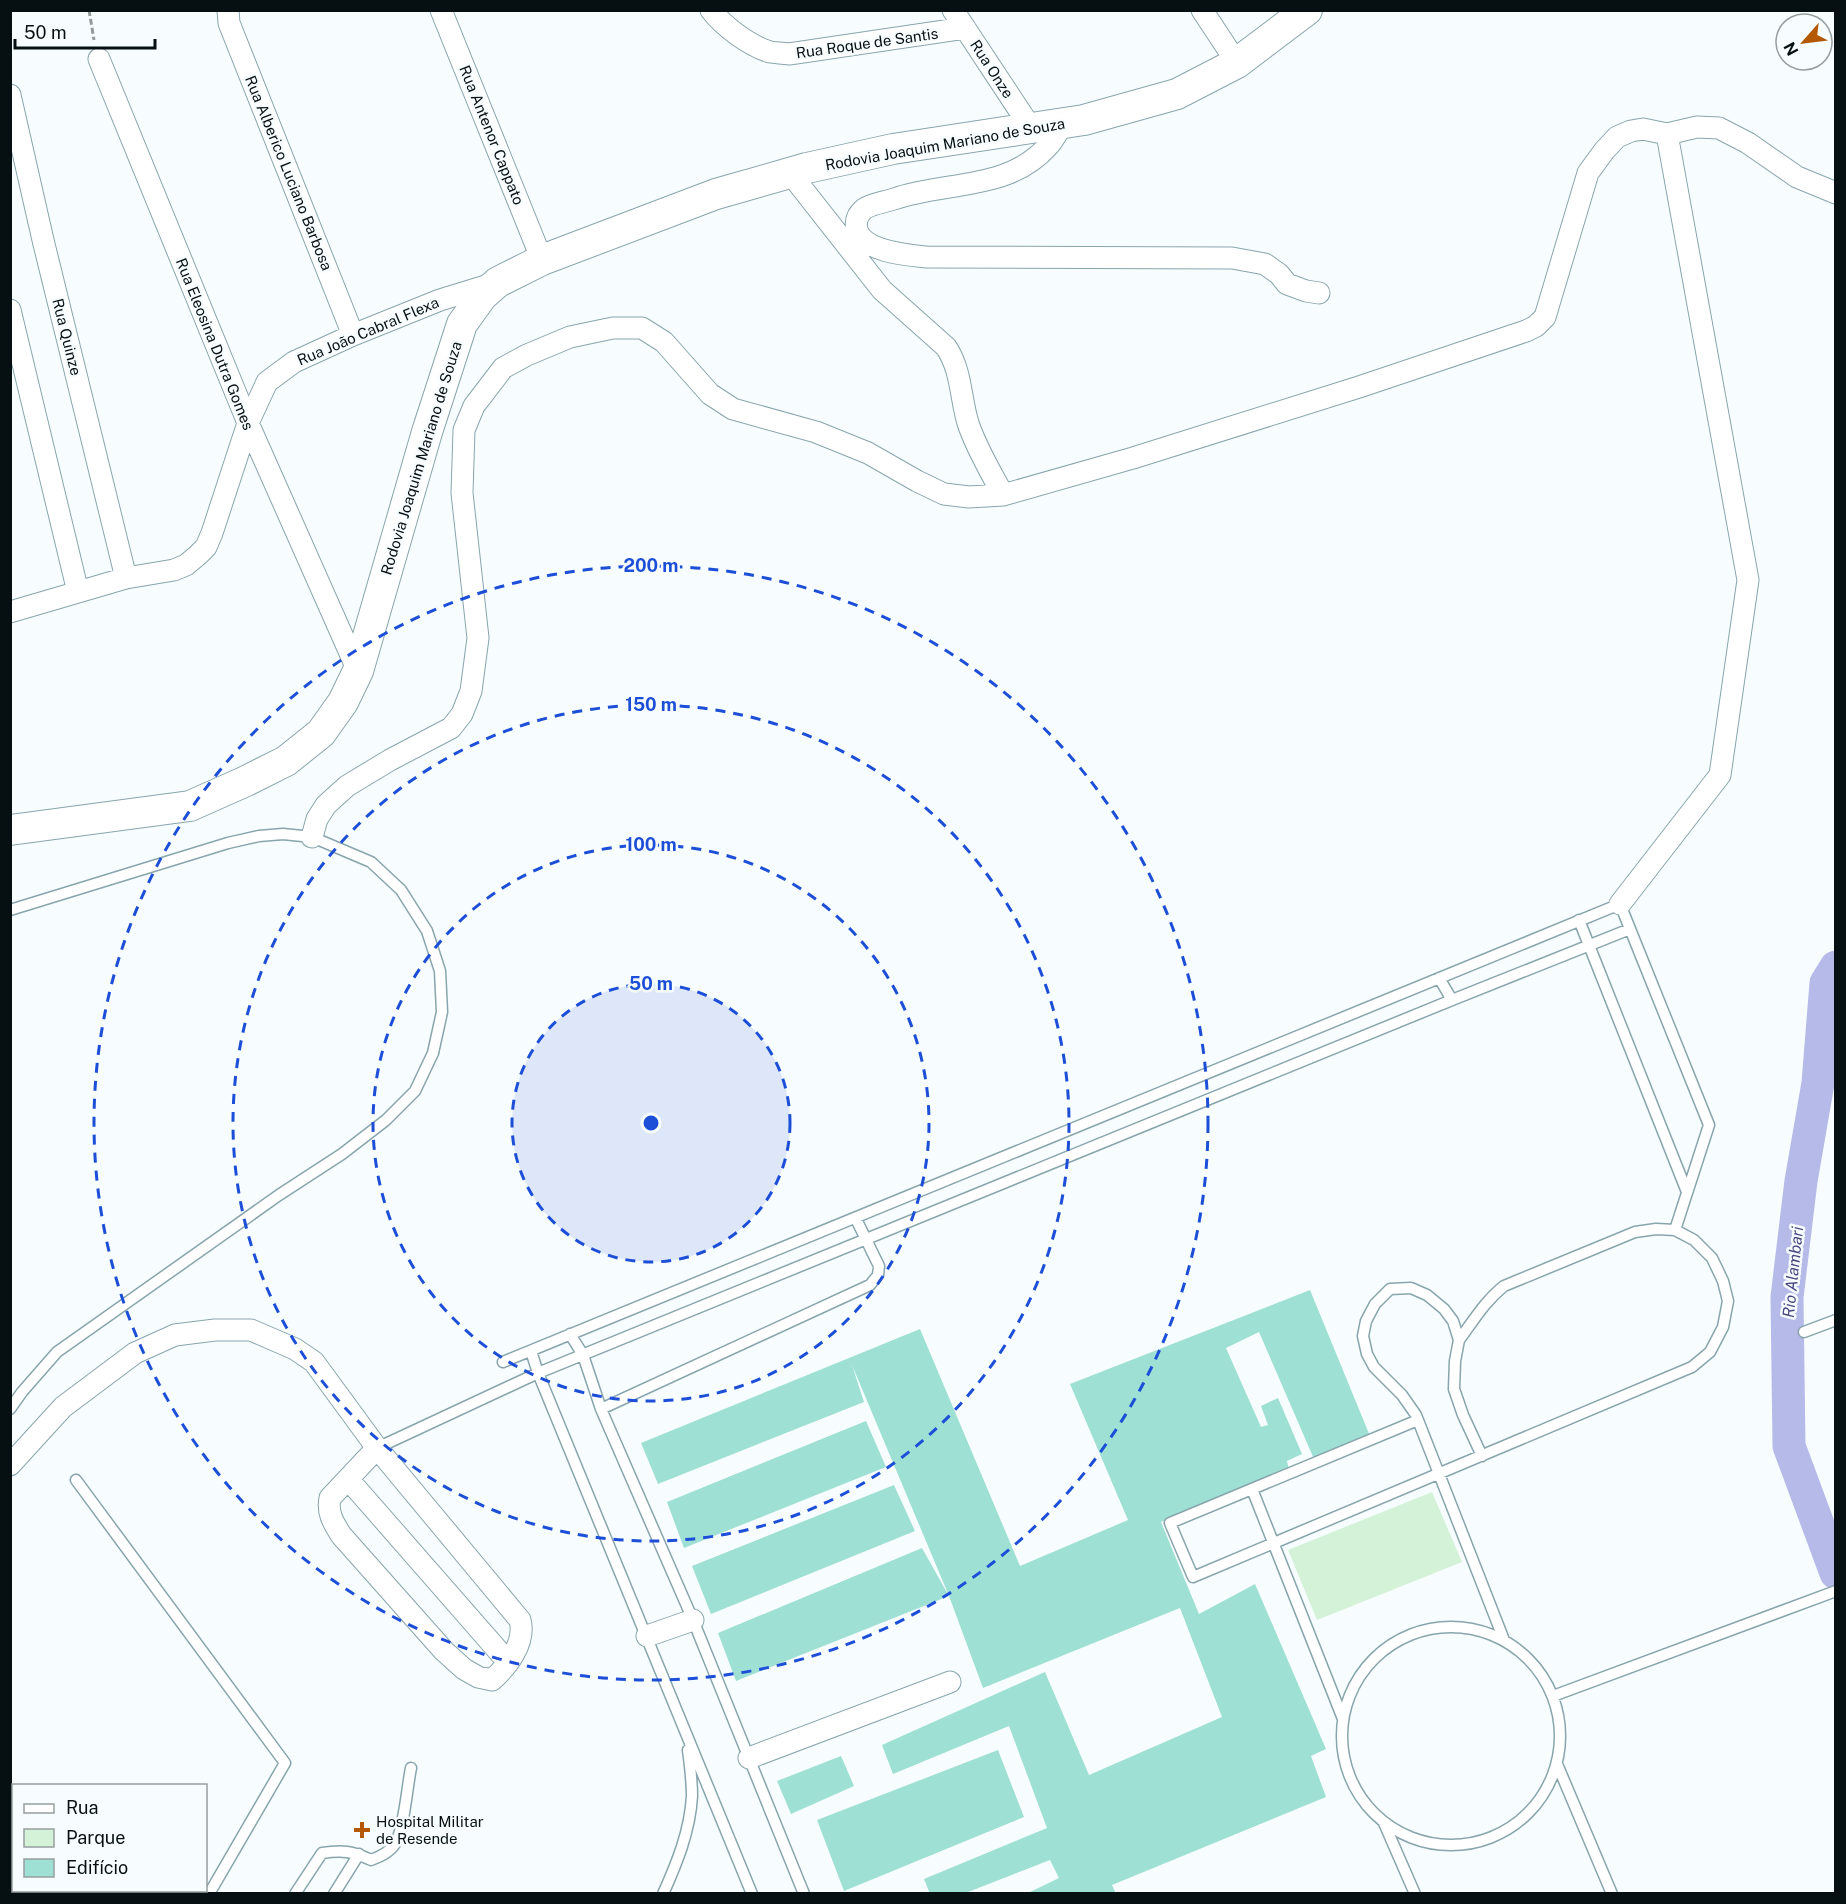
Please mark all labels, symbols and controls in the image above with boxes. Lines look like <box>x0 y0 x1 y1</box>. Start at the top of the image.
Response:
scale bar <box>15 12 154 50</box>
north arrow <box>1774 12 1834 72</box>
text: 50 m <box>24 22 67 43</box>
street label: Rua Roque de Santis <box>795 25 939 61</box>
street label: Rua Onze <box>967 37 1017 101</box>
text: N <box>1780 39 1803 59</box>
street label: Rua Antenor Cappato <box>456 63 528 207</box>
street label: Rua Alberico Luciano Barbosa <box>242 73 336 273</box>
street label: Rodovia Joaquim Mariano de Souza <box>824 115 1066 173</box>
street label: Rua Eleosina Dutra Gomes <box>173 256 257 432</box>
street label: Rua João Cabral Flexa <box>295 293 441 369</box>
street label: Rua Quinze <box>49 297 85 377</box>
street label: Rodovia Joaquim Mariano de Souza <box>377 339 465 577</box>
text: 200 m <box>624 555 678 576</box>
text: 150 m <box>625 694 677 715</box>
text: 100 m <box>625 834 677 855</box>
text: 50 m <box>629 973 673 994</box>
centre of rings <box>641 1113 661 1133</box>
water label: Rio Alambari <box>1779 1225 1807 1319</box>
legend <box>12 1784 207 1892</box>
text: Rua <box>66 1797 98 1818</box>
place label: Hospital Militar de Resende <box>376 1813 484 1847</box>
marker: Hospital Militar de Resende <box>353 1821 371 1839</box>
text: Parque <box>66 1827 126 1848</box>
text: Edifício <box>66 1857 128 1878</box>

